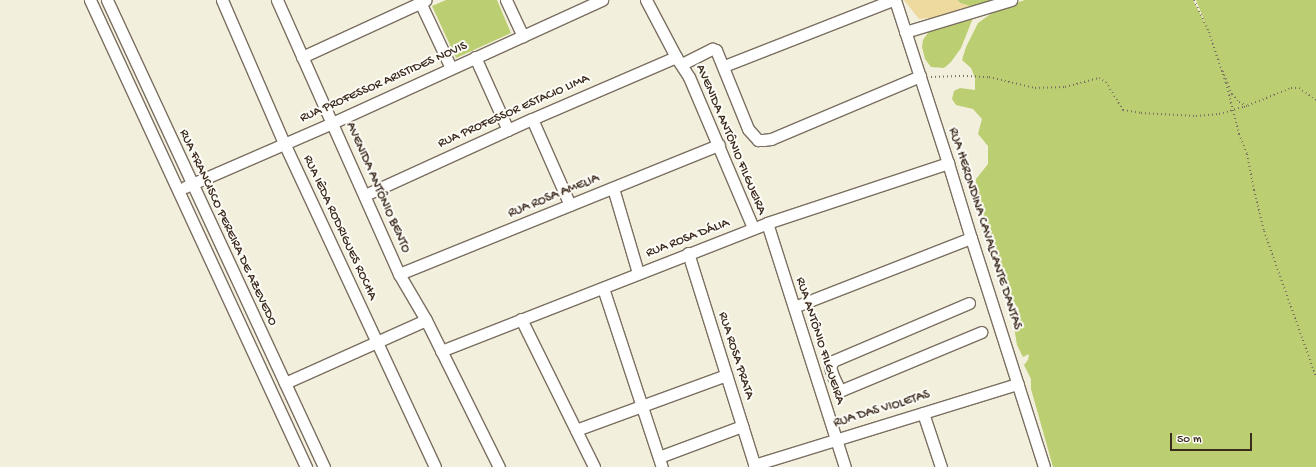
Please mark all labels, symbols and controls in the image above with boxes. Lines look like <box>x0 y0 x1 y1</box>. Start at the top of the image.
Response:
street label: RUA PROFESSOR ARISTIDES NOVIS <box>298 39 470 127</box>
street label: AVENIDA ANTÔNIO FILGUEIRA <box>691 63 769 217</box>
street label: RUA PROFESSOR ESTACIO LIMA <box>436 72 592 152</box>
street label: AVENIDA ANTÔNIO BENTO <box>341 120 413 256</box>
street label: RUA HERONDINA CAVALCANTE DANTAS <box>944 126 1024 332</box>
street label: RUA FRANCISCO PEREIRA DE AZEVEDO <box>174 127 280 329</box>
street label: RUA IÊDA RODRIGUES ROCHA <box>298 153 380 303</box>
street label: RUA ROSA AMELIA <box>506 172 602 222</box>
street label: RUA ROSA DÁLIA <box>644 216 732 262</box>
street label: RUA ANTÔNIO FILGUEIRA <box>791 276 847 406</box>
street label: RUA ROSA PRATA <box>714 310 756 402</box>
street label: RUA DAS VIOLETAS <box>832 388 932 432</box>
scale bar <box>1172 425 1254 451</box>
text: 50 m <box>1177 433 1202 447</box>

